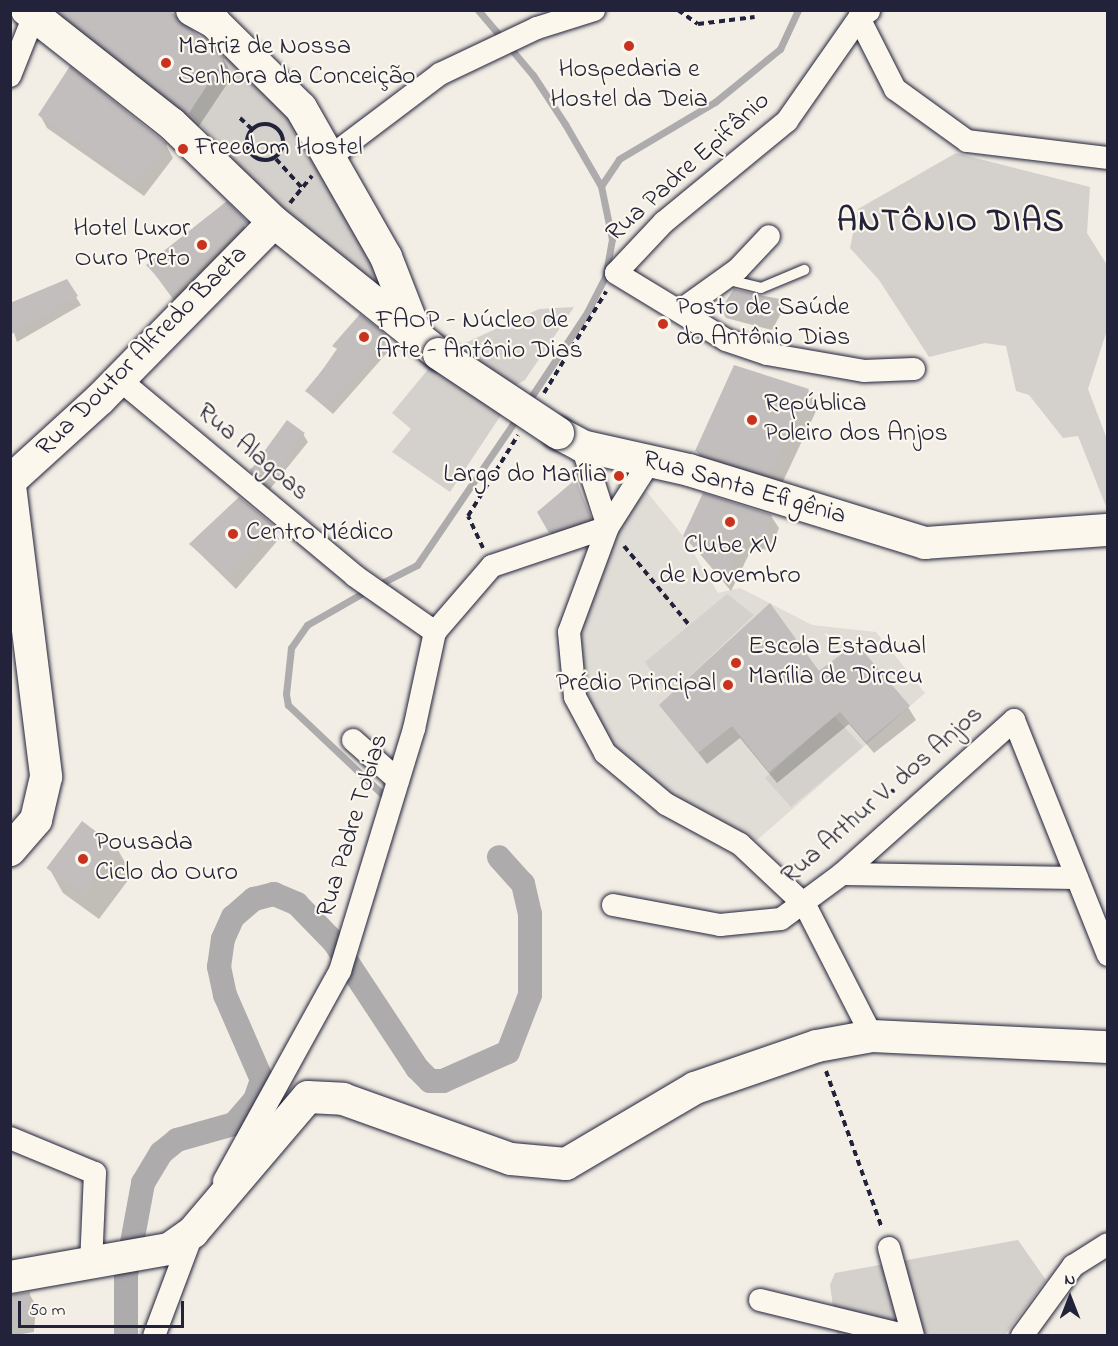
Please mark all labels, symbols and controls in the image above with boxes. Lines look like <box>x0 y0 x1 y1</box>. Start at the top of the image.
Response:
place label: Matriz de Nossa Senhora da Conceição <box>178 32 415 94</box>
marker: Hospedaria e Hostel da Deia <box>622 39 636 53</box>
place label: Hospedaria e Hostel da Deia <box>550 55 708 116</box>
marker: Matriz de Nossa Senhora da Conceição <box>159 56 173 70</box>
street label: Rua Padre Epifânio <box>601 86 777 250</box>
place label: Freedom Hostel <box>195 133 363 165</box>
marker: Freedom Hostel <box>176 142 190 156</box>
district label: ANTÔNIO DIAS <box>837 204 1065 242</box>
place label: Hotel Luxor Ouro Preto <box>73 214 190 276</box>
marker: Hotel Luxor Ouro Preto <box>195 238 209 252</box>
street label: Rua Doutor Alfredo Baeta <box>31 240 255 464</box>
place label: Posto de Saúde do Antônio Dias <box>676 293 850 354</box>
place label: FAOP - Núcleo de Arte - Antônio Dias <box>376 306 583 368</box>
marker: Posto de Saúde do Antônio Dias <box>654 315 672 333</box>
marker: FAOP - Núcleo de Arte - Antônio Dias <box>357 330 371 344</box>
place label: República Poleiro dos Anjos <box>764 389 948 450</box>
street label: Rua Alagoas <box>190 397 314 509</box>
marker: República Poleiro dos Anjos <box>745 413 759 427</box>
street label: Rua Santa Efigênia <box>639 445 849 533</box>
place label: Largo do Marília <box>443 460 607 492</box>
marker: Largo do Marília <box>612 469 626 483</box>
marker: Clube XV de Novembro <box>723 515 737 529</box>
place label: Centro Médico <box>246 518 393 550</box>
marker: Centro Médico <box>224 525 242 543</box>
place label: Clube XV de Novembro <box>659 531 801 592</box>
place label: Escola Estadual Marília de Dirceu <box>748 632 926 694</box>
marker: Escola Estadual Marília de Dirceu <box>729 656 743 670</box>
place label: Prédio Principal <box>556 669 716 701</box>
marker: Prédio Principal <box>721 678 735 692</box>
street label: Rua Arthur V. dos Anjos <box>776 700 990 892</box>
street label: Rua Padre Tobias <box>311 730 397 922</box>
place label: Pousada Ciclo do Ouro <box>95 828 238 890</box>
marker: Pousada Ciclo do Ouro <box>76 852 90 866</box>
north arrow <box>1040 1268 1100 1328</box>
text: N <box>1065 1268 1075 1292</box>
scale bar <box>21 1289 188 1327</box>
text: 50 m <box>29 1298 66 1324</box>

